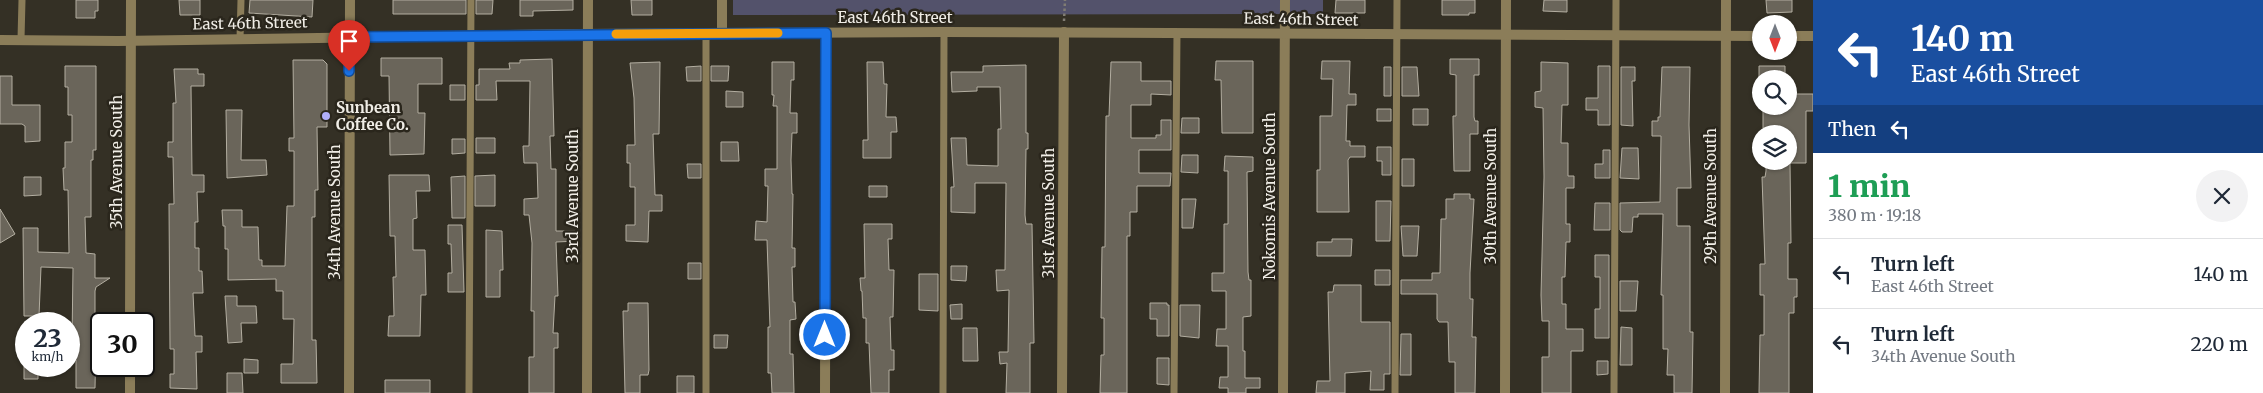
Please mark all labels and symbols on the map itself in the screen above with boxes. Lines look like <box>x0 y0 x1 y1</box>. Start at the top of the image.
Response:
street label: East 46th Street <box>837 8 953 27</box>
street label: East 46th Street <box>1243 8 1359 30</box>
street label: East 46th Street <box>192 12 308 34</box>
north arrow <box>1752 15 1798 60</box>
pin <box>328 20 370 71</box>
street label: 35th Avenue South <box>107 95 126 229</box>
place label: Sunbean Coffee Co. <box>336 98 409 134</box>
marker: Sunbean Coffee Co. <box>320 110 332 122</box>
street label: Nokomis Avenue South <box>1260 112 1279 280</box>
street label: 30th Avenue South <box>1481 128 1500 264</box>
street label: 29th Avenue South <box>1701 128 1720 264</box>
street label: 33rd Avenue South <box>563 129 582 263</box>
street label: 34th Avenue South <box>325 144 344 280</box>
street label: 31st Avenue South <box>1039 148 1058 278</box>
position arrow <box>798 308 850 360</box>
speed limit sign: 30 <box>90 312 155 377</box>

